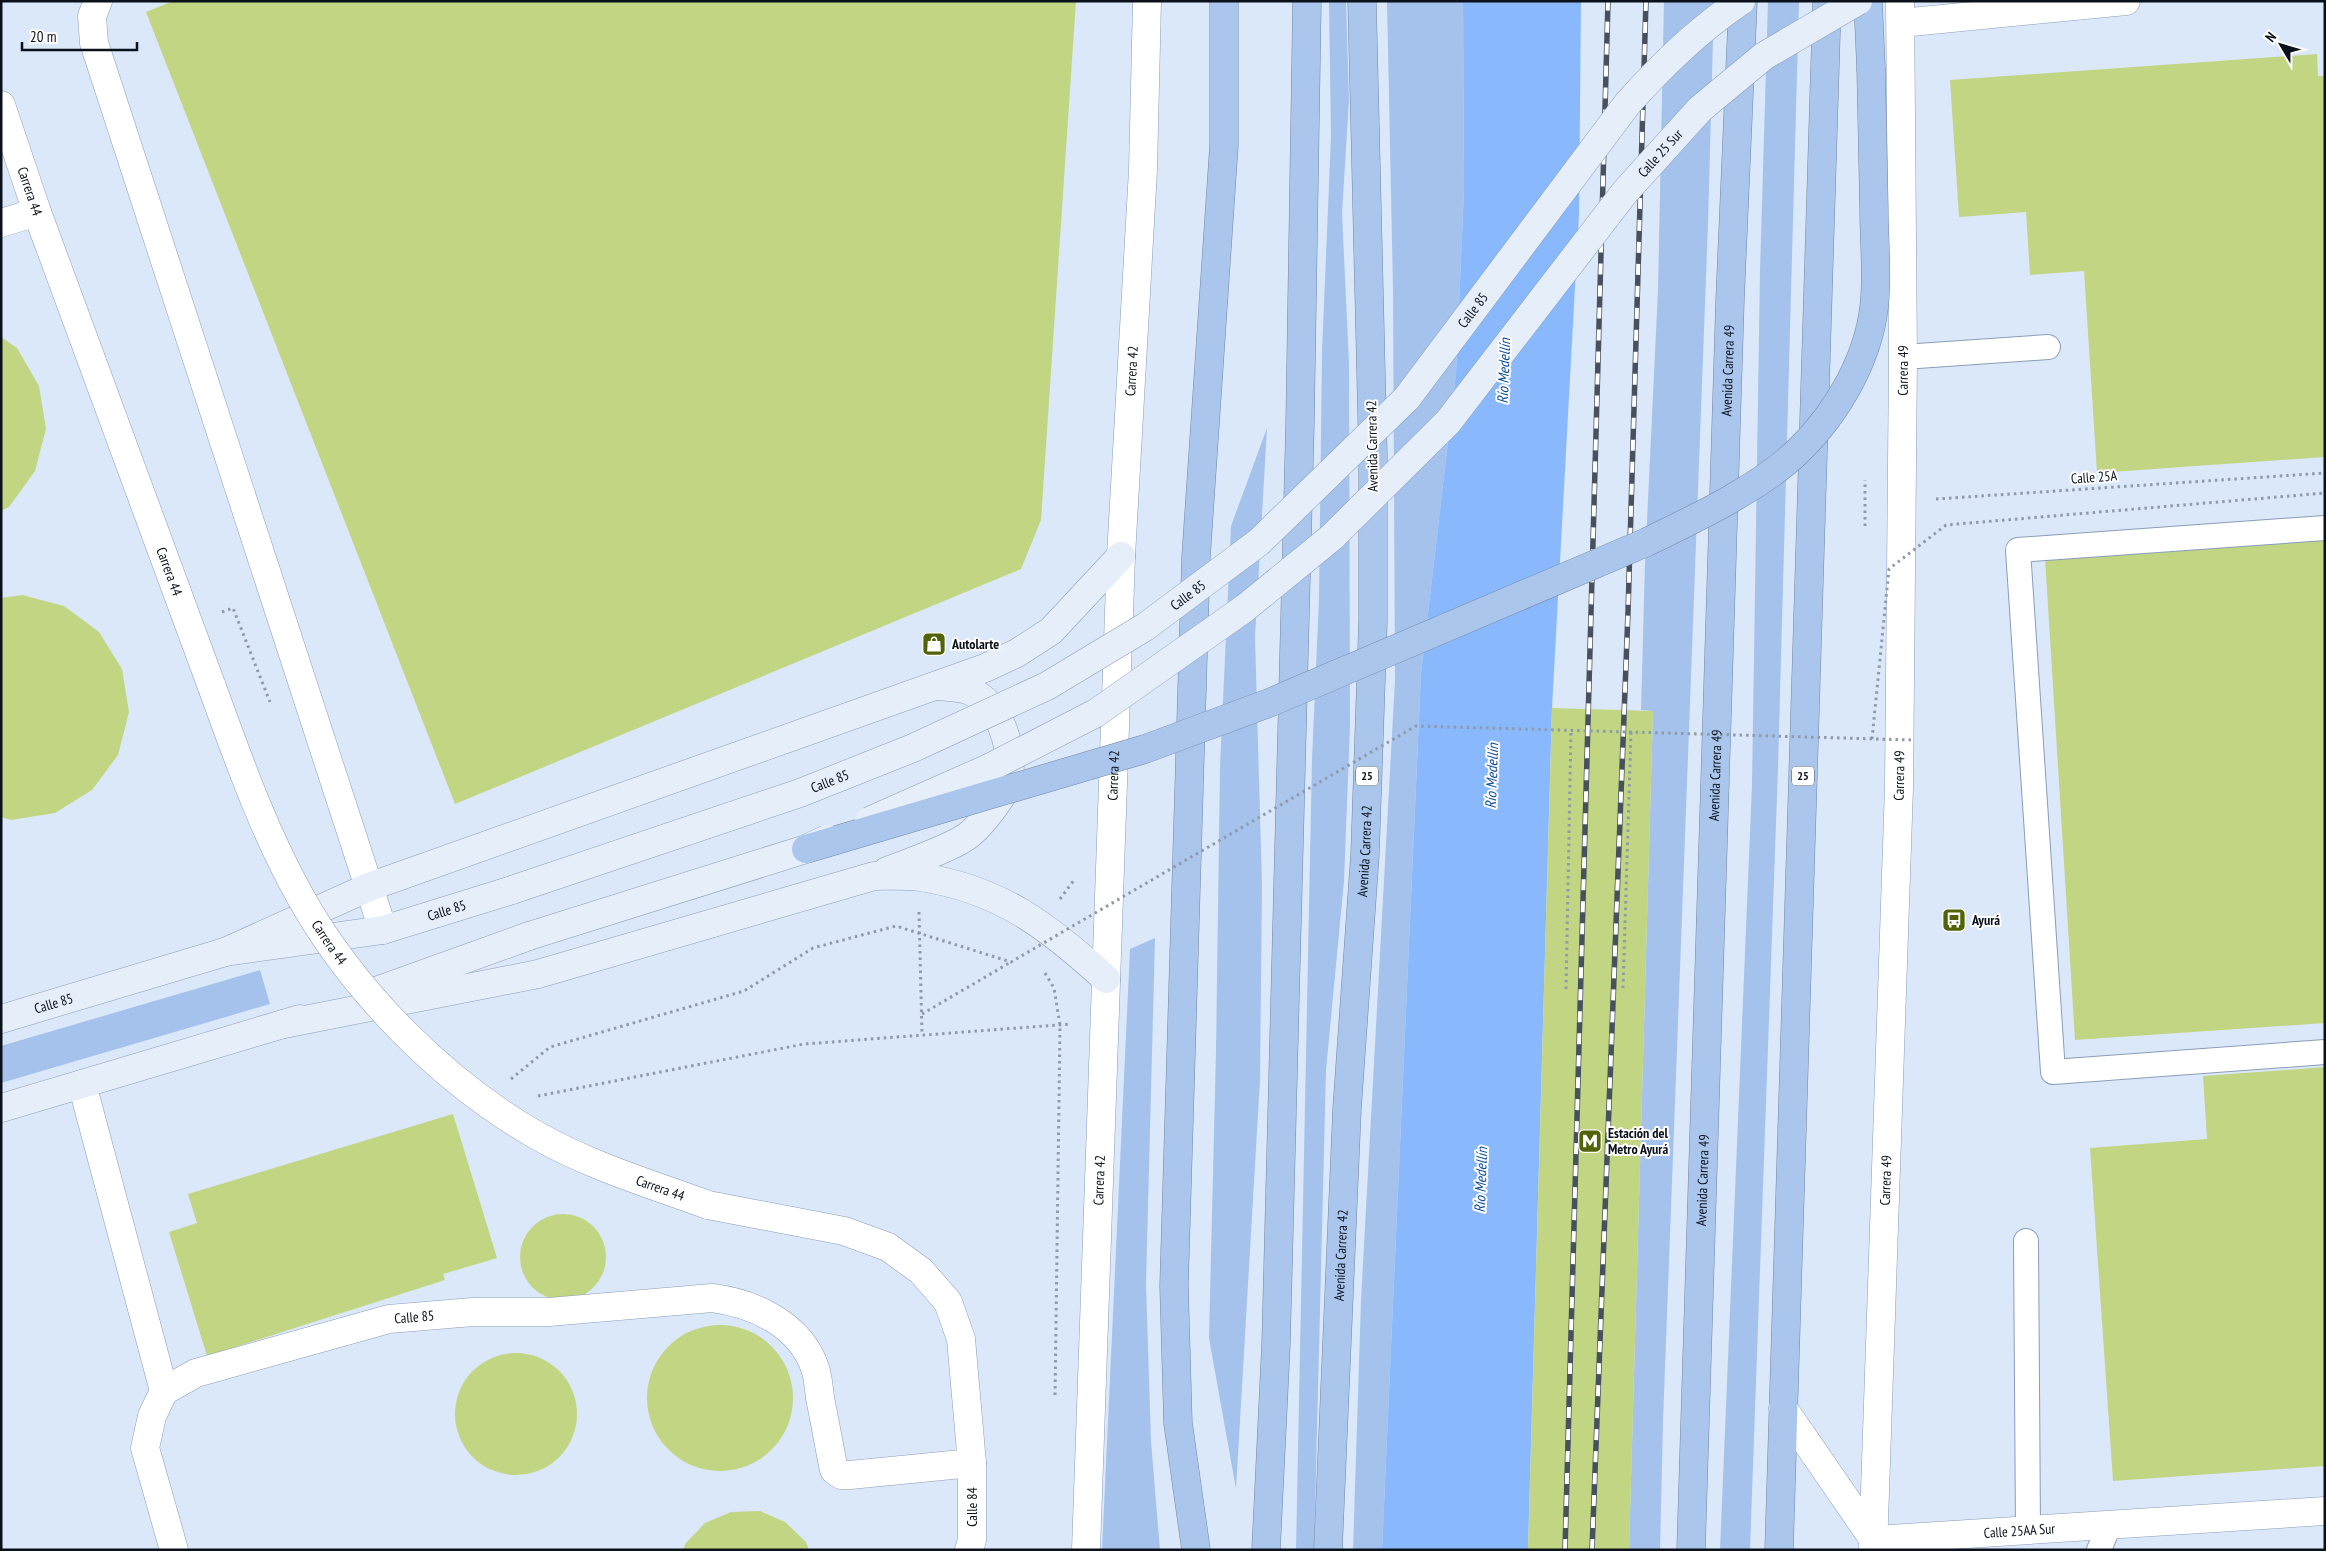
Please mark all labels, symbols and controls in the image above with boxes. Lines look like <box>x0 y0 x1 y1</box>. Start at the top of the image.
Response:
scale bar <box>22 20 138 52</box>
north arrow <box>2256 20 2306 70</box>
text: 20 m <box>30 27 56 46</box>
text: N <box>2261 28 2280 46</box>
street label: Calle 25 Sur <box>1634 125 1687 181</box>
street label: Carrera 44 <box>13 165 47 219</box>
street label: Calle 85 <box>1454 289 1492 331</box>
street label: Avenida Carrera 49 <box>1717 324 1738 417</box>
water label: Río Medellín <box>1493 337 1514 404</box>
street label: Carrera 42 <box>1121 345 1142 397</box>
street label: Carrera 49 <box>1894 345 1912 396</box>
street label: Avenida Carrera 42 <box>1362 400 1382 492</box>
street label: Calle 25A <box>2070 466 2118 488</box>
street label: Carrera 44 <box>152 545 187 599</box>
street label: Calle 85 <box>1167 576 1209 614</box>
shop icon: Autolarte <box>921 631 947 657</box>
place label: Autolarte <box>951 635 999 653</box>
street label: Avenida Carrera 49 <box>1705 729 1726 821</box>
water label: Río Medellín <box>1481 742 1502 809</box>
street label: Carrera 42 <box>1103 750 1123 801</box>
street label: Carrera 49 <box>1890 750 1908 801</box>
street label: Calle 85 <box>808 765 852 797</box>
road number: 25 <box>1356 766 1378 786</box>
road number: 25 <box>1792 766 1814 786</box>
street label: Avenida Carrera 42 <box>1353 805 1376 897</box>
street label: Calle 85 <box>425 896 468 925</box>
bus stop icon: Ayurá <box>1941 907 1967 933</box>
place label: Ayurá <box>1971 911 2000 929</box>
street label: Carrera 44 <box>308 917 351 969</box>
street label: Calle 85 <box>32 989 75 1018</box>
place label: Estación del Metro Ayurá <box>1608 1124 1668 1158</box>
metro station icon: Estación del Metro Ayurá <box>1577 1128 1603 1154</box>
street label: Avenida Carrera 49 <box>1692 1134 1713 1226</box>
water label: Río Medellín <box>1470 1146 1491 1213</box>
street label: Carrera 42 <box>1089 1155 1109 1206</box>
street label: Carrera 49 <box>1876 1155 1895 1206</box>
street label: Carrera 44 <box>634 1171 688 1205</box>
street label: Avenida Carrera 42 <box>1330 1209 1352 1301</box>
street label: Calle 85 <box>394 1306 435 1328</box>
street label: Calle 84 <box>963 1486 981 1527</box>
street label: Calle 25AA Sur <box>1983 1519 2056 1542</box>

